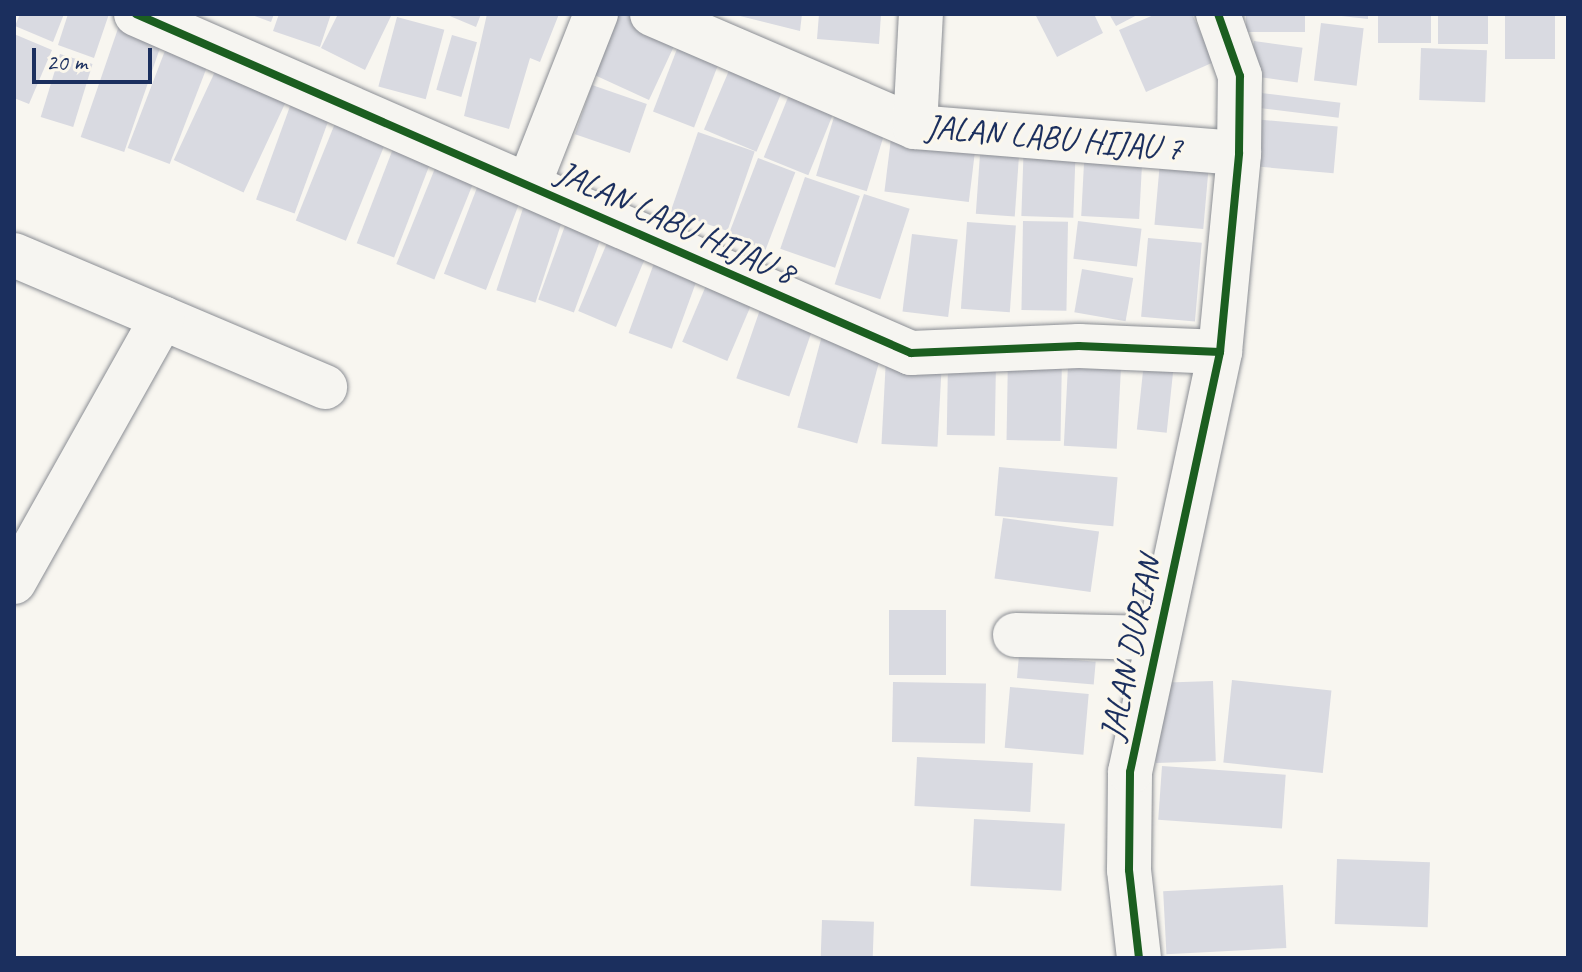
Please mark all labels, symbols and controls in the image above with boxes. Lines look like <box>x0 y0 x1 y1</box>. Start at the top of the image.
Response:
scale bar <box>36 32 156 82</box>
text: 20 m <box>46 47 87 77</box>
street label: JALAN LABU HIJAU 7 <box>923 105 1185 169</box>
street label: JALAN LABU HIJAU 8 <box>550 151 802 293</box>
street label: JALAN DURIAN <box>1091 552 1169 744</box>

